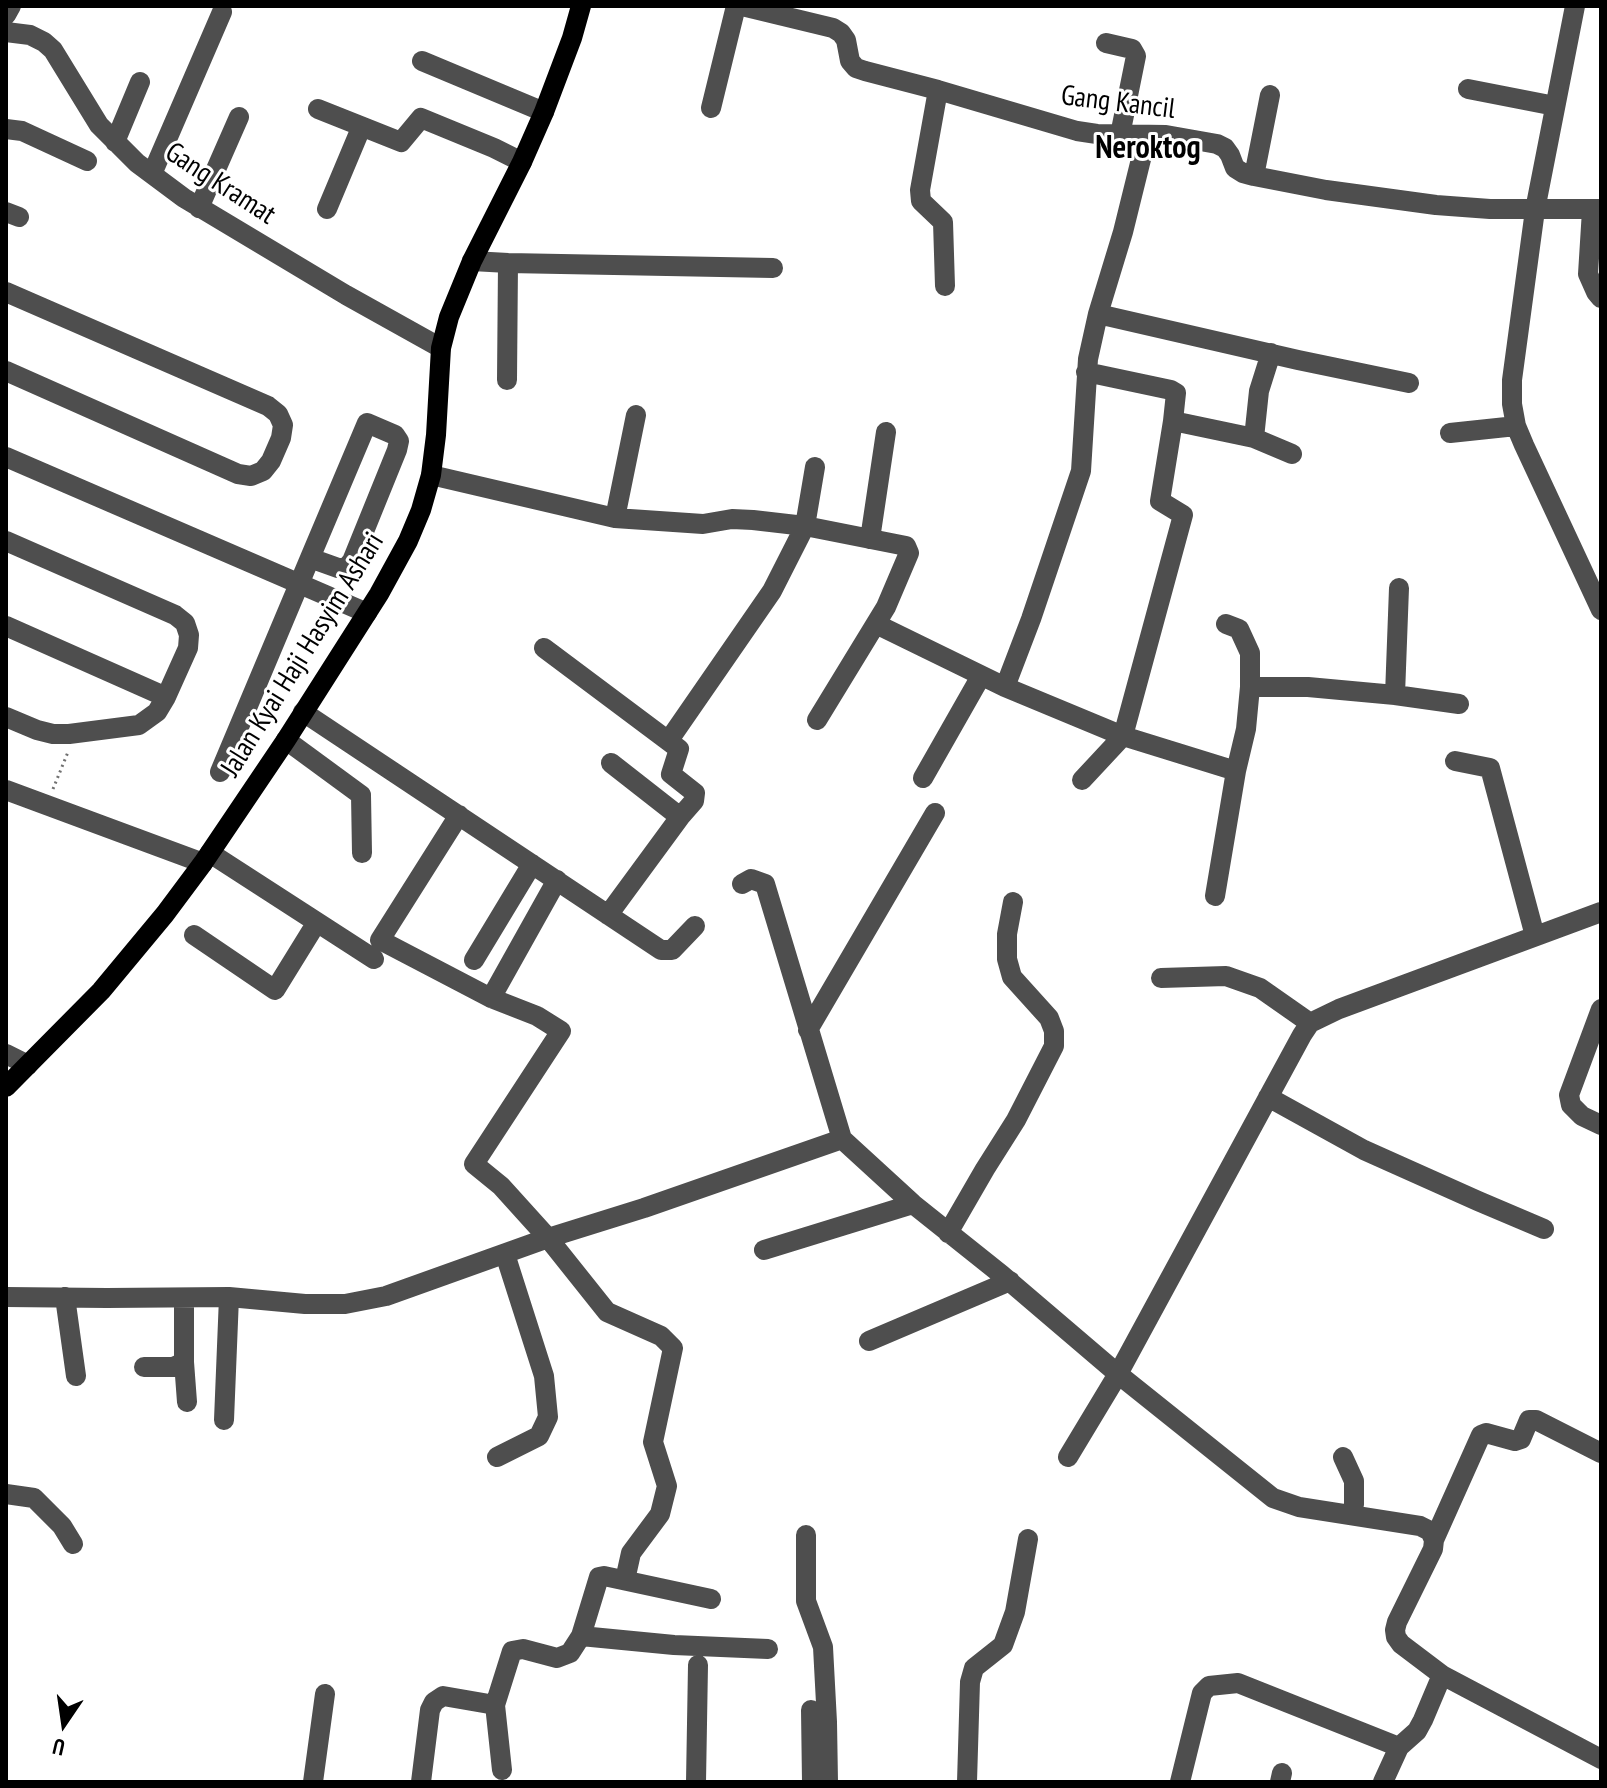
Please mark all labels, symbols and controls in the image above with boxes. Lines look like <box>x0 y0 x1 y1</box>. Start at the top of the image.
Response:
street label: Gang Kancil <box>1059 79 1177 127</box>
district label: Neroktog <box>1095 130 1201 168</box>
street label: Gang Kramat <box>159 136 281 232</box>
street label: Jalan Kyai Haji Hasyim Ashari <box>214 527 392 783</box>
north arrow <box>24 1684 104 1764</box>
text: U <box>50 1732 67 1762</box>

